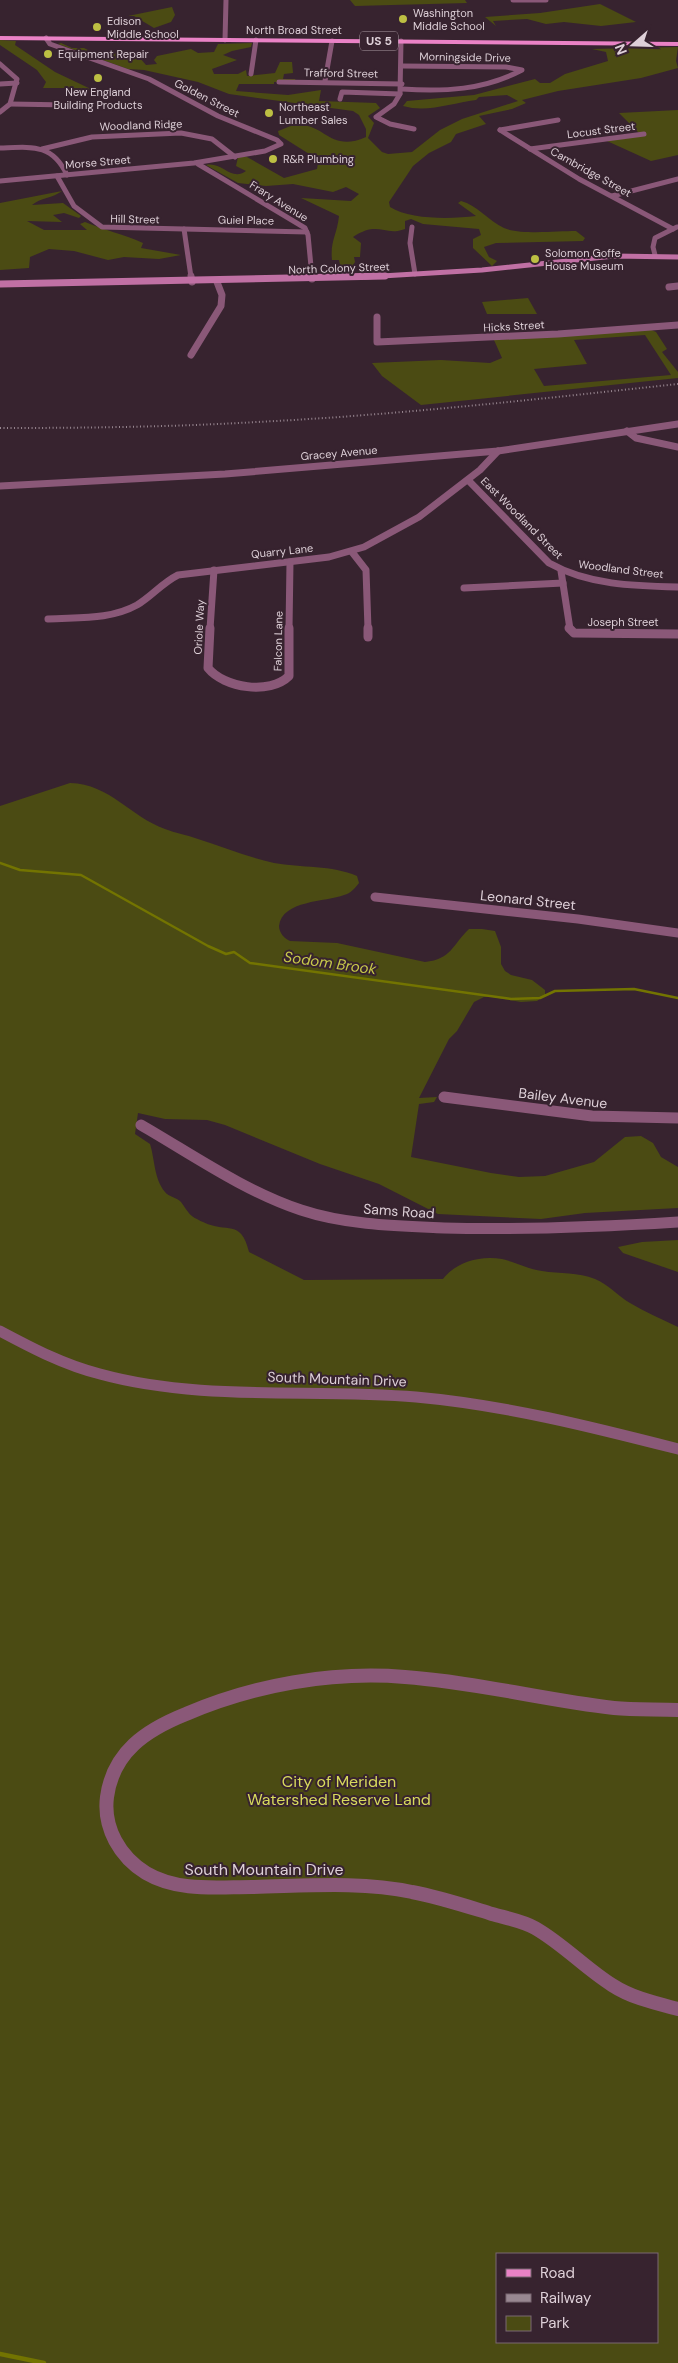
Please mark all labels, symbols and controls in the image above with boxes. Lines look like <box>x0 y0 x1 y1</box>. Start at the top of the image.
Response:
place label: Washington Middle School <box>413 6 485 33</box>
marker: Washington Middle School <box>397 13 409 25</box>
place label: Edison Middle School <box>107 14 179 41</box>
north arrow <box>608 20 658 70</box>
marker: Edison Middle School <box>91 21 103 33</box>
street label: North Broad Street <box>246 23 342 37</box>
road number: US 5 <box>360 31 398 50</box>
text: N <box>611 42 631 57</box>
place label: Equipment Repair <box>58 47 149 61</box>
marker: Equipment Repair <box>42 48 54 60</box>
street label: Morningside Drive <box>419 49 511 65</box>
street label: Trafford Street <box>304 65 378 81</box>
marker: New England Building Products <box>92 72 104 84</box>
street label: Golden Street <box>172 76 242 120</box>
place label: New England Building Products <box>54 85 142 112</box>
place label: Northeast Lumber Sales <box>279 100 348 127</box>
marker: Northeast Lumber Sales <box>263 107 275 119</box>
street label: Woodland Ridge <box>99 117 183 133</box>
street label: Locust Street <box>566 119 636 141</box>
street label: Cambridge Street <box>548 144 634 200</box>
street label: Morse Street <box>65 152 131 172</box>
place label: R&R Plumbing <box>283 152 354 166</box>
marker: R&R Plumbing <box>267 153 279 165</box>
street label: Frary Avenue <box>247 177 311 225</box>
street label: Hill Street <box>110 212 160 226</box>
street label: Guiel Place <box>218 213 274 227</box>
place label: Solomon Goffe House Museum <box>545 246 624 273</box>
marker: Solomon Goffe House Museum <box>529 253 541 265</box>
street label: North Colony Street <box>288 259 390 277</box>
street label: Hicks Street <box>483 317 545 335</box>
street label: Gracey Avenue <box>300 443 378 463</box>
street label: East Woodland Street <box>478 474 566 562</box>
street label: Quarry Lane <box>250 541 314 561</box>
street label: Woodland Street <box>578 557 664 581</box>
street label: Oriole Way <box>191 599 207 655</box>
street label: Falcon Lane <box>270 611 286 671</box>
street label: Joseph Street <box>587 615 659 629</box>
street label: Leonard Street <box>479 886 577 914</box>
water label: Sodom Brook <box>282 947 378 979</box>
street label: Bailey Avenue <box>518 1084 608 1112</box>
street label: Sams Road <box>363 1200 435 1222</box>
street label: South Mountain Drive <box>267 1368 407 1390</box>
park label: City of Meriden Watershed Reserve Land <box>247 1771 431 1810</box>
street label: South Mountain Drive <box>184 1859 344 1880</box>
legend <box>496 2253 658 2343</box>
text: Road <box>540 2263 575 2283</box>
text: Railway <box>540 2288 592 2308</box>
text: Park <box>540 2313 570 2333</box>

